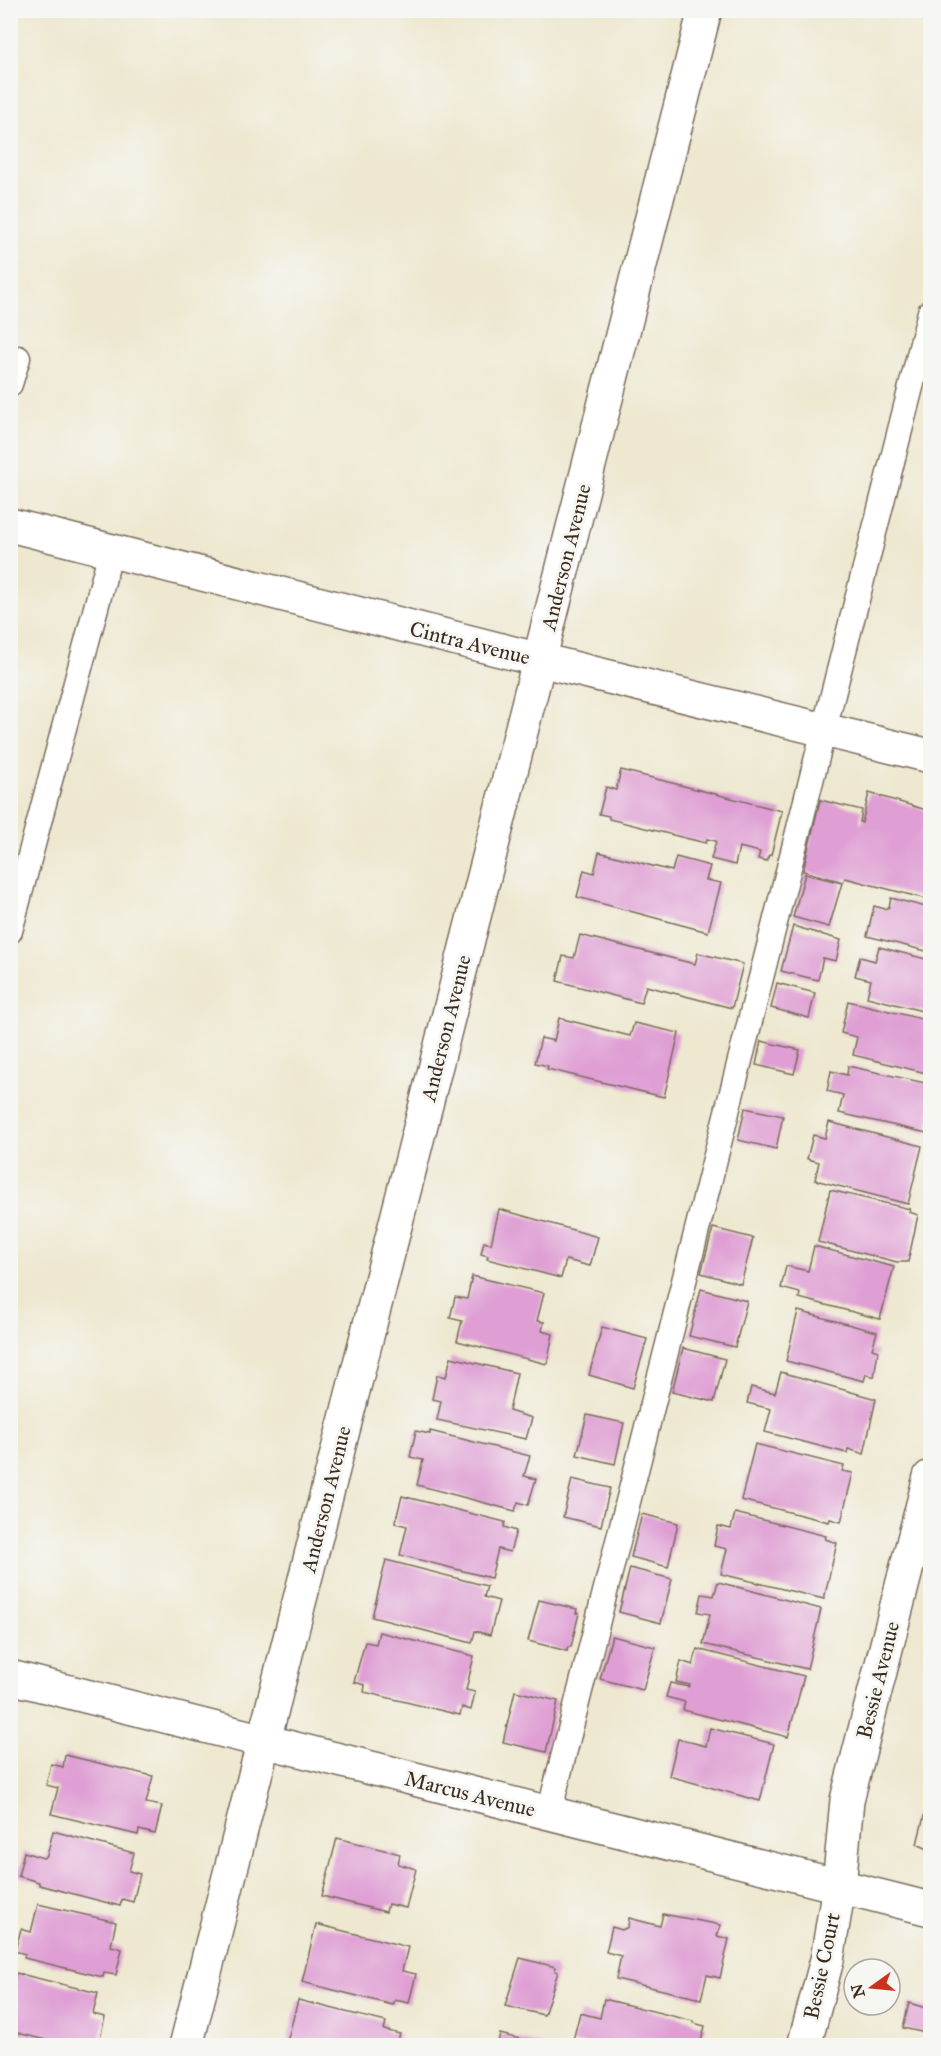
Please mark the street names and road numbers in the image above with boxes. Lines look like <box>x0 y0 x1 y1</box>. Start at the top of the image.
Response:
street label: Anderson Avenue <box>535 481 597 634</box>
street label: Cintra Avenue <box>407 615 533 671</box>
street label: Anderson Avenue <box>415 952 477 1105</box>
street label: Anderson Avenue <box>295 1423 357 1576</box>
street label: Bessie Avenue <box>851 1618 905 1741</box>
street label: Marcus Avenue <box>402 1765 538 1823</box>
street label: Bessie Court <box>798 1910 846 2022</box>

